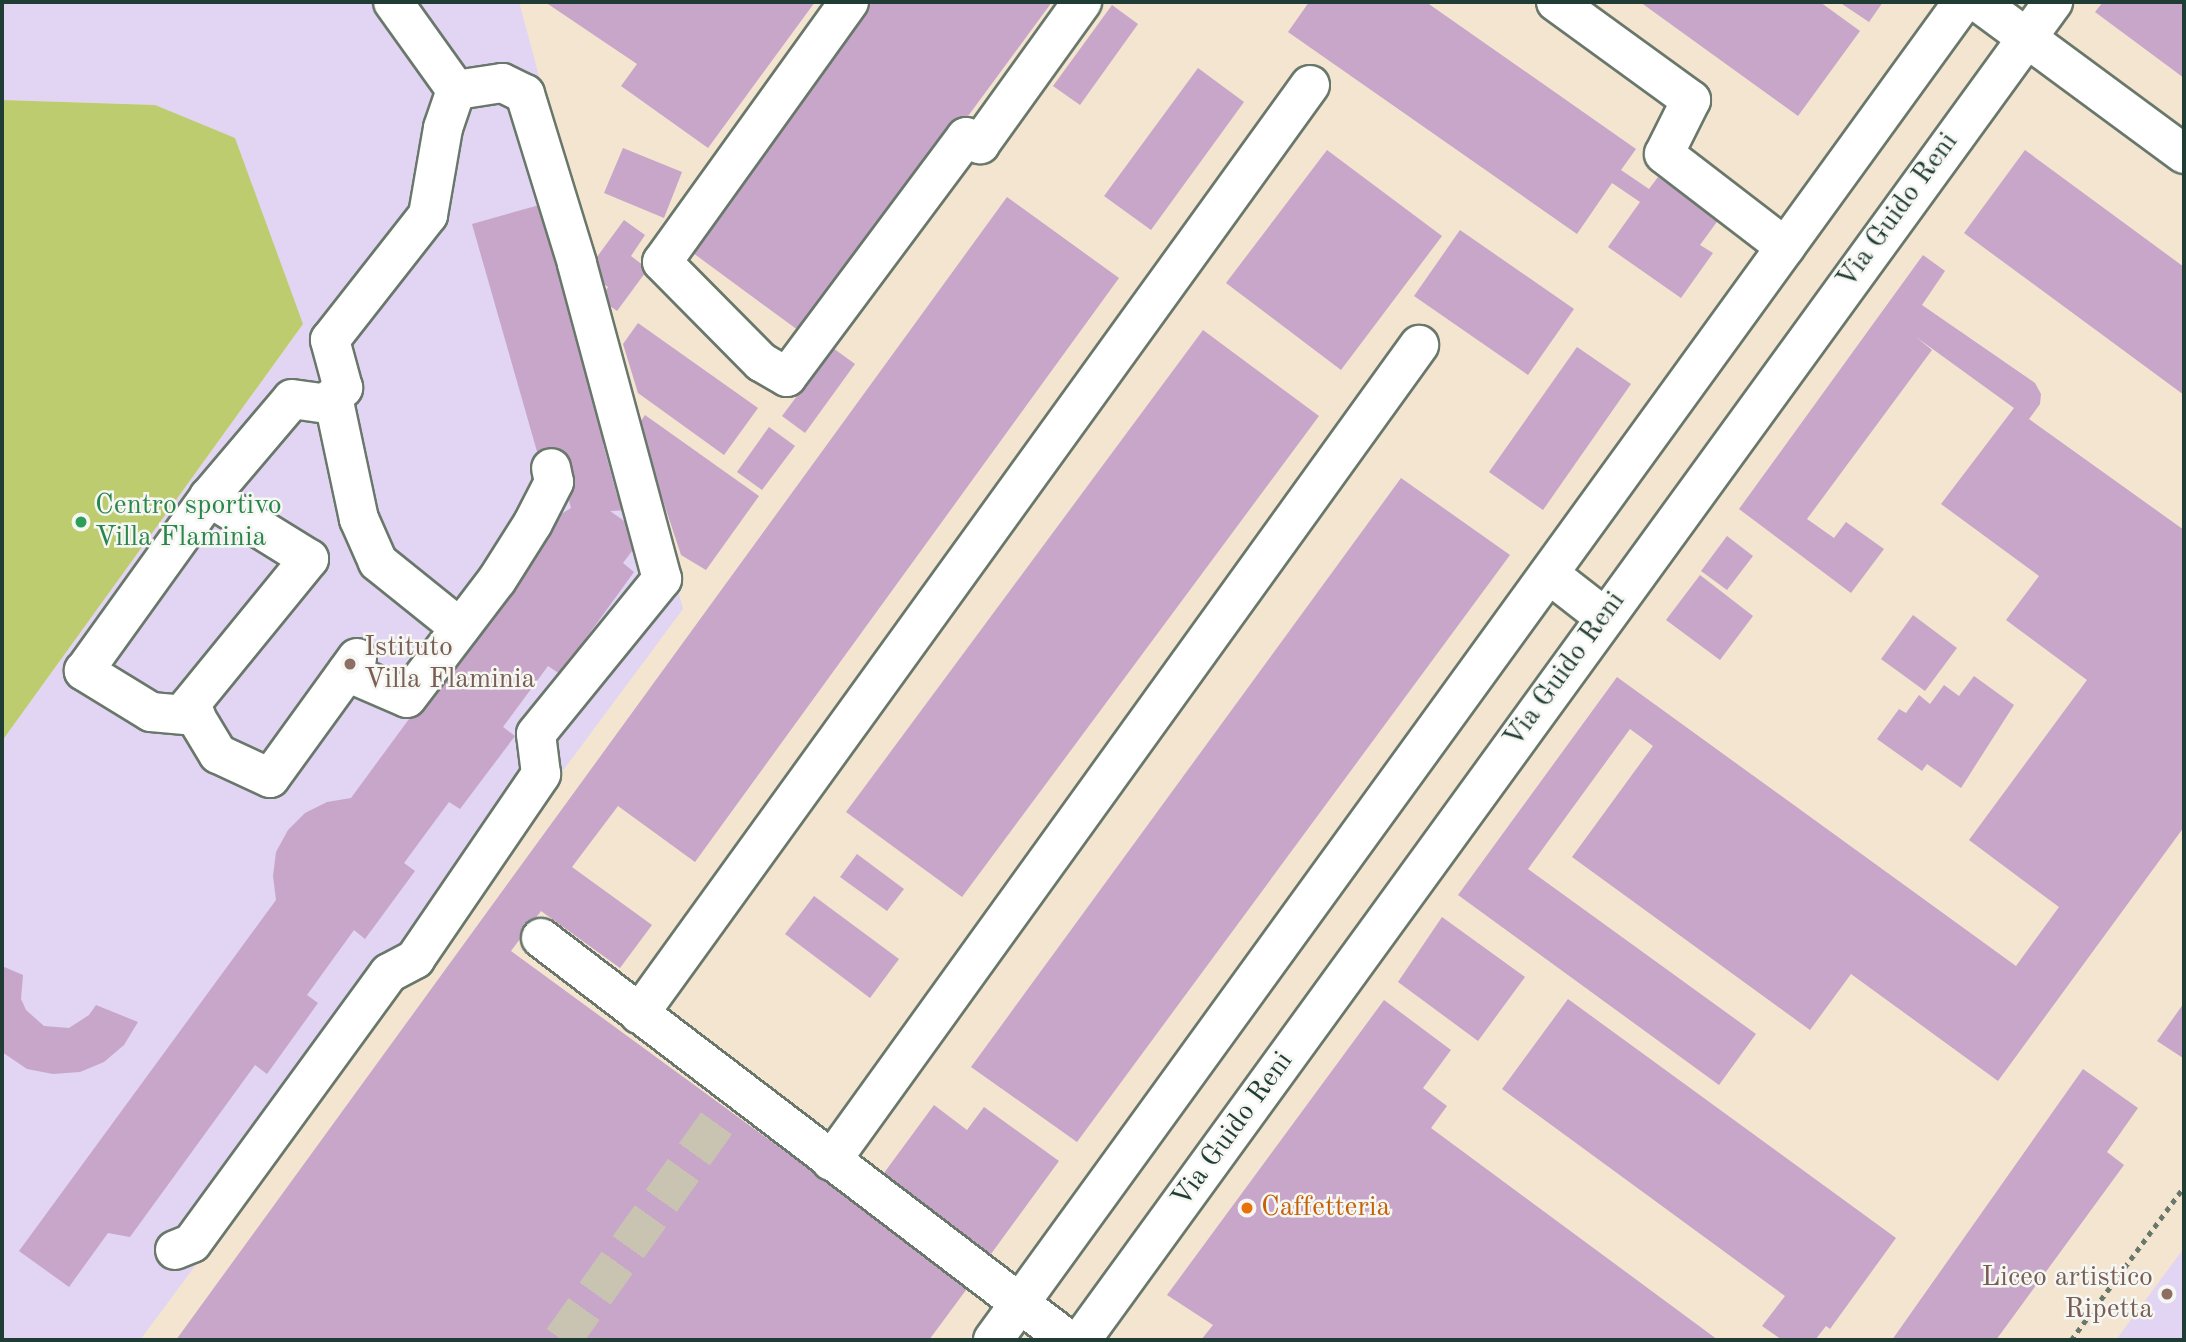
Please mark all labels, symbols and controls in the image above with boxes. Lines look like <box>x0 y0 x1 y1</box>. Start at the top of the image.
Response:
street label: Via Guido Reni <box>1830 127 1966 295</box>
place label: Centro sportivo Villa Flaminia <box>95 489 282 555</box>
marker: Centro sportivo Villa Flaminia <box>73 514 89 530</box>
street label: Via Guido Reni <box>1497 586 1633 754</box>
place label: Istituto Villa Flaminia <box>364 631 535 697</box>
marker: Istituto Villa Flaminia <box>342 656 358 672</box>
street label: Via Guido Reni <box>1165 1046 1301 1214</box>
place label: Caffetteria <box>1261 1191 1390 1225</box>
marker: Caffetteria <box>1239 1200 1255 1216</box>
place label: Liceo artistico Ripetta <box>1982 1261 2153 1327</box>
marker: Liceo artistico Ripetta <box>2159 1286 2175 1302</box>

